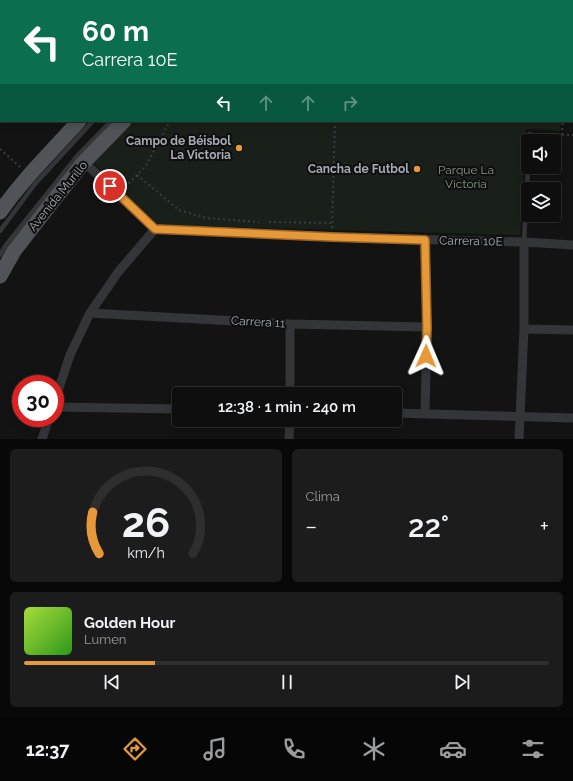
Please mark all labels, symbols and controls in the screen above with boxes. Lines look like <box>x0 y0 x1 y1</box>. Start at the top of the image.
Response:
text: 60 m <box>82 15 149 48</box>
icon: left <box>16 16 68 68</box>
text: Carrera 10E <box>82 49 177 70</box>
icon: left <box>213 92 235 114</box>
icon: ahead <box>255 92 277 114</box>
icon: ahead <box>297 92 319 114</box>
icon: right <box>339 92 361 114</box>
place label: Campo de Béisbol La Victoria <box>126 134 231 162</box>
map controls <box>521 134 561 222</box>
button: sound <box>521 134 561 174</box>
marker: Campo de Béisbol La Victoria <box>234 143 244 153</box>
street label: Avenida Murillo <box>26 158 90 234</box>
place label: Cancha de Futbol <box>308 162 409 176</box>
park label: Parque La Victoria <box>438 163 494 191</box>
marker: Cancha de Futbol <box>412 164 422 174</box>
pin <box>93 169 127 203</box>
icon: arrive <box>99 175 121 197</box>
button: layers <box>521 182 561 222</box>
street label: Carrera 10E <box>439 233 503 249</box>
street label: Carrera 11 <box>231 314 285 330</box>
position arrow <box>405 335 447 377</box>
speed limit sign: 30 <box>12 375 64 427</box>
text: 12:38 · 1 min · 240 m <box>218 398 356 416</box>
text: Clima <box>306 489 340 504</box>
text: 26 <box>121 497 170 546</box>
text: 22° <box>408 509 449 544</box>
text: − <box>306 513 317 539</box>
text: + <box>540 513 549 539</box>
text: km/h <box>127 544 165 560</box>
text: Golden Hour <box>84 614 175 632</box>
text: Lumen <box>84 632 126 647</box>
icon: previous <box>101 671 123 693</box>
icon: pause <box>276 671 298 693</box>
icon: next <box>451 671 473 693</box>
icon: directions <box>121 735 149 763</box>
icon: music <box>201 735 229 763</box>
icon: phone <box>280 735 308 763</box>
icon: climate <box>360 735 388 763</box>
icon: car <box>439 735 467 763</box>
icon: filters <box>519 735 547 763</box>
text: 12:37 <box>26 739 69 760</box>

